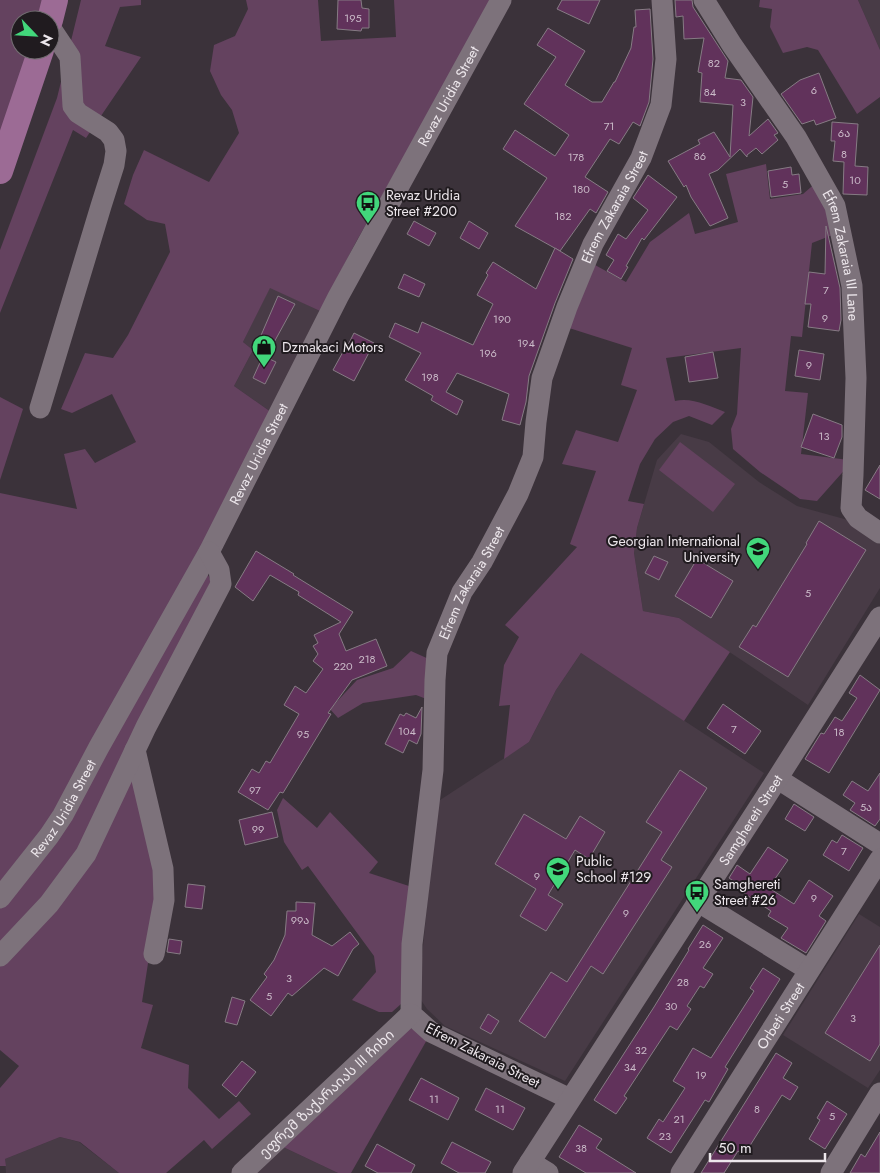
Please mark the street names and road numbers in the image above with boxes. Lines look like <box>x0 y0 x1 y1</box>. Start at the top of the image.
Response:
street label: Revaz Uridia Street <box>413 42 484 150</box>
street label: Efrem Zakaraia Street <box>576 147 653 266</box>
street label: Efrem Zakaraia III Lane <box>818 186 864 321</box>
street label: Revaz Uridia Street <box>224 399 293 508</box>
street label: Efrem Zakaraia Street <box>434 522 509 642</box>
street label: Revaz Uridia Street <box>26 755 101 862</box>
street label: Samghereti Street <box>714 770 788 869</box>
street label: Orbeti Street <box>752 978 810 1053</box>
street label: Efrem Zakaraia Street <box>423 1018 544 1093</box>
street label: ეფრემ ზაქარაიას III ჩიხი <box>254 1025 399 1162</box>

